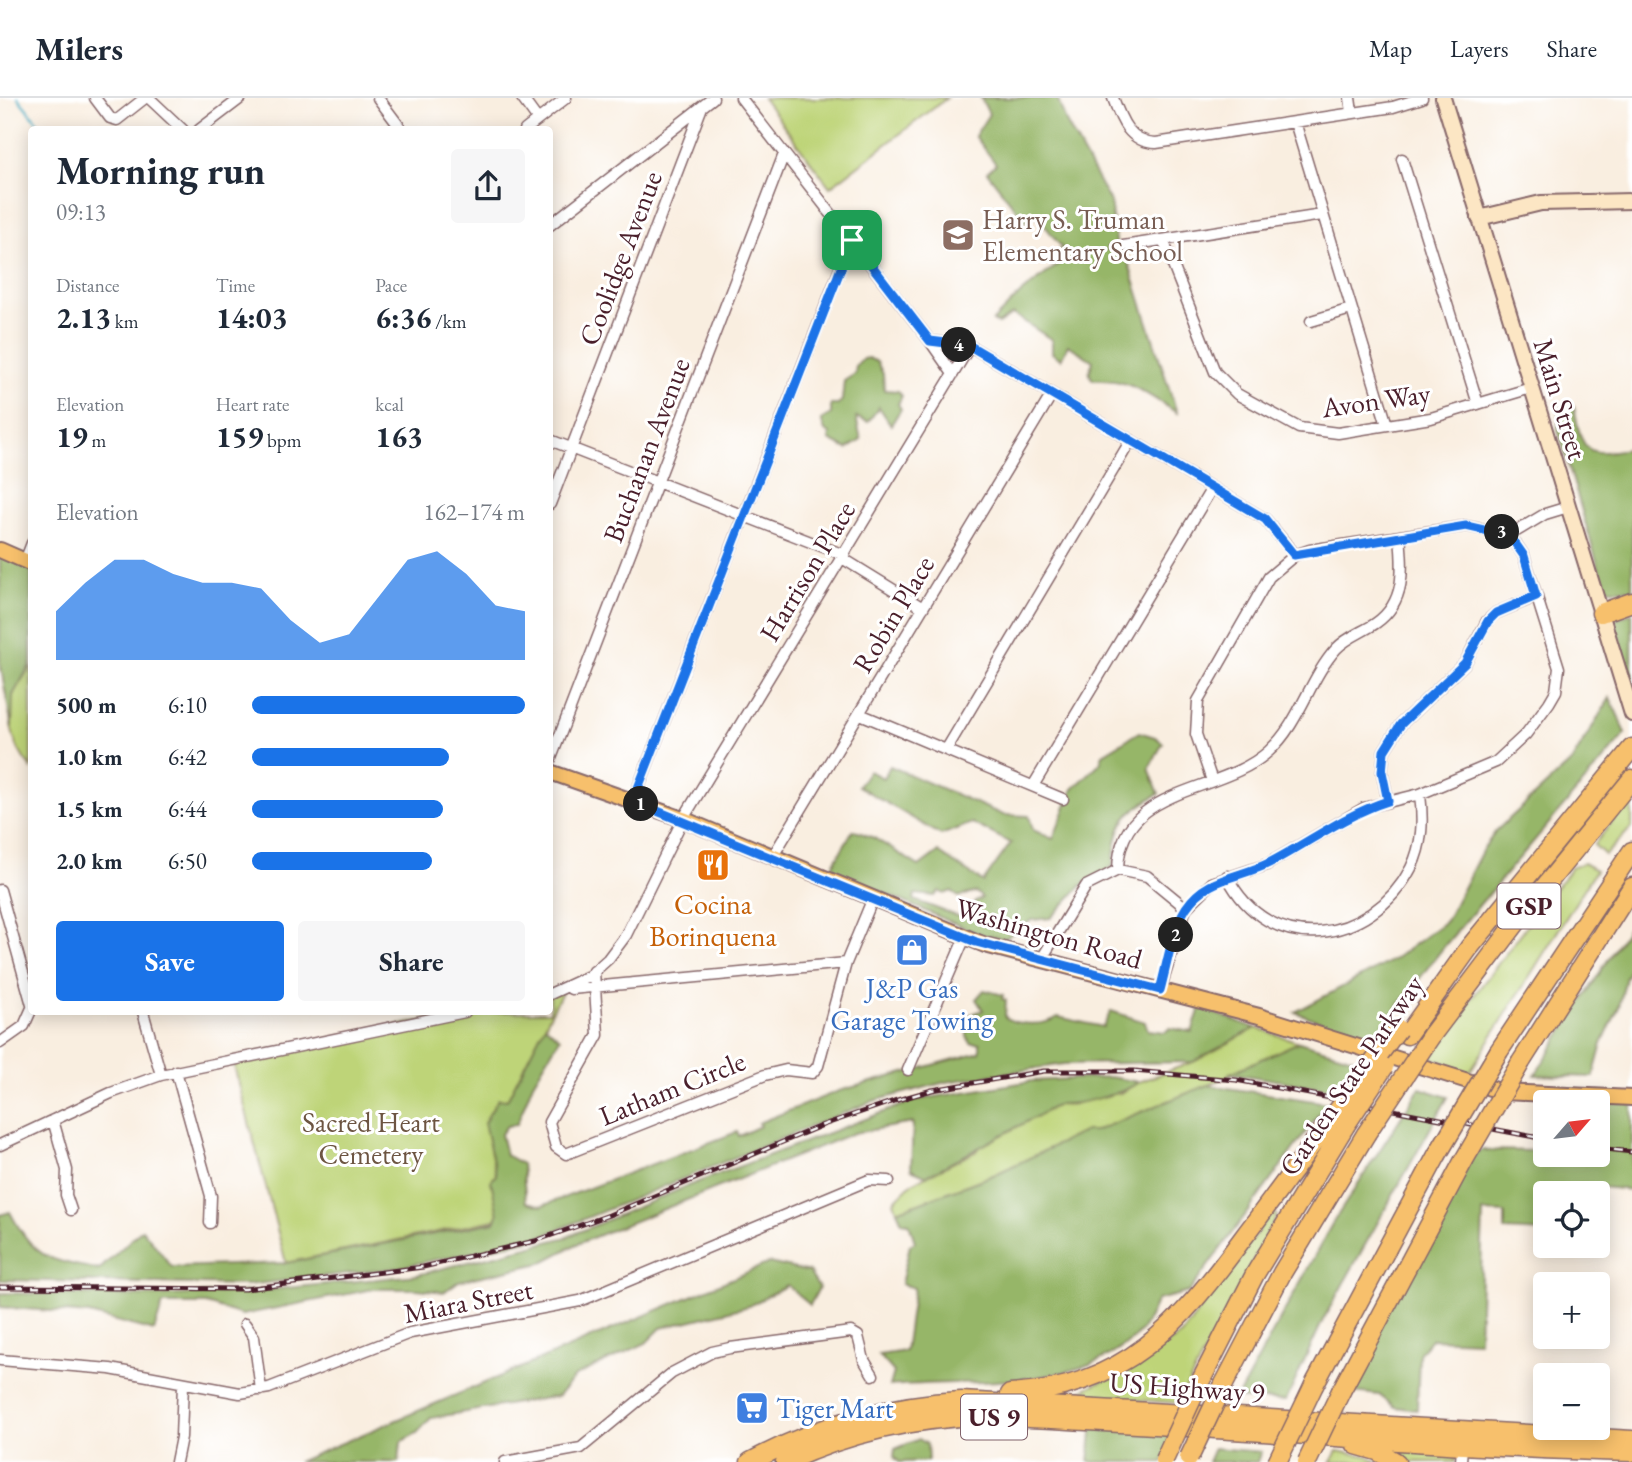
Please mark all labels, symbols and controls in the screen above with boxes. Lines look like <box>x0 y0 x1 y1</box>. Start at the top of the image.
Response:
text: Milers <box>35 27 123 70</box>
text: Map <box>1369 33 1412 64</box>
text: Layers <box>1450 33 1509 64</box>
text: Share <box>1547 33 1597 64</box>
text: Morning run <box>56 146 265 195</box>
button: share <box>451 149 525 223</box>
street label: Coolidge Avenue <box>570 166 670 350</box>
text: 09:13 <box>56 197 106 227</box>
place label: Harry S. Truman Elementary School <box>982 201 1183 269</box>
pin <box>822 210 882 270</box>
school or university icon: Harry S. Truman Elementary School <box>939 216 977 254</box>
icon: arrive <box>833 221 871 259</box>
text: Distance <box>56 273 119 298</box>
text: Time <box>216 273 255 298</box>
text: Pace <box>375 273 407 298</box>
text: 2.13 <box>56 298 111 337</box>
text: 14:03 <box>216 298 288 337</box>
text: 6:36 <box>375 298 431 337</box>
text: km <box>111 309 139 334</box>
text: /km <box>431 309 466 334</box>
pin: 4 <box>942 328 976 362</box>
text: 4 <box>953 332 964 357</box>
street label: Main Street <box>1526 334 1596 464</box>
street label: Buchanan Avenue <box>594 353 698 547</box>
street label: Avon Way <box>1318 374 1433 426</box>
text: Elevation <box>56 392 124 417</box>
text: Heart rate <box>216 392 289 417</box>
text: kcal <box>375 392 404 417</box>
text: 19 <box>56 417 88 456</box>
text: 159 <box>216 417 263 456</box>
text: 163 <box>375 417 423 456</box>
text: m <box>88 428 106 453</box>
text: bpm <box>263 428 302 453</box>
street label: Harrison Place <box>751 494 863 648</box>
text: Elevation <box>56 497 139 527</box>
text: 162–174 m <box>424 497 525 527</box>
pin: 3 <box>1484 514 1520 550</box>
text: 3 <box>1496 519 1507 544</box>
street label: Robin Place <box>844 549 942 679</box>
text: 500 m <box>56 690 117 720</box>
text: 6:10 <box>168 690 207 720</box>
text: 1.0 km <box>56 742 123 772</box>
text: 6:42 <box>168 742 207 772</box>
pin: 1 <box>624 786 658 822</box>
text: 1 <box>635 791 646 816</box>
text: 1.5 km <box>56 794 123 824</box>
text: 6:44 <box>168 794 207 824</box>
text: 2.0 km <box>56 846 123 876</box>
text: 6:50 <box>168 846 207 876</box>
restaurant icon: Cocina Borinquena <box>694 846 732 884</box>
road number: GSP <box>1498 884 1560 928</box>
place label: Cocina Borinquena <box>649 886 778 954</box>
street label: Washington Road <box>951 889 1147 977</box>
pin: 2 <box>1158 918 1194 952</box>
button: Save <box>56 921 284 1001</box>
button: Share <box>298 921 525 1001</box>
text: 2 <box>1170 922 1181 947</box>
shop icon: J&P Gas Garage Towing <box>893 931 931 969</box>
street label: Garden State Parkway <box>1271 967 1432 1182</box>
place label: J&P Gas Garage Towing <box>830 970 994 1038</box>
street label: Latham Circle <box>594 1042 750 1134</box>
north arrow <box>1533 1090 1610 1167</box>
map controls <box>1533 1090 1610 1440</box>
park label: Sacred Heart Cemetery <box>302 1104 440 1172</box>
button: locate <box>1533 1181 1610 1258</box>
street label: Miara Street <box>400 1271 536 1331</box>
button: + <box>1533 1272 1610 1349</box>
button: − <box>1533 1363 1610 1440</box>
street label: US Highway 9 <box>1108 1364 1266 1410</box>
supermarket icon: Tiger Mart <box>733 1389 771 1427</box>
place label: Tiger Mart <box>776 1390 894 1426</box>
road number: US 9 <box>961 1394 1027 1440</box>

